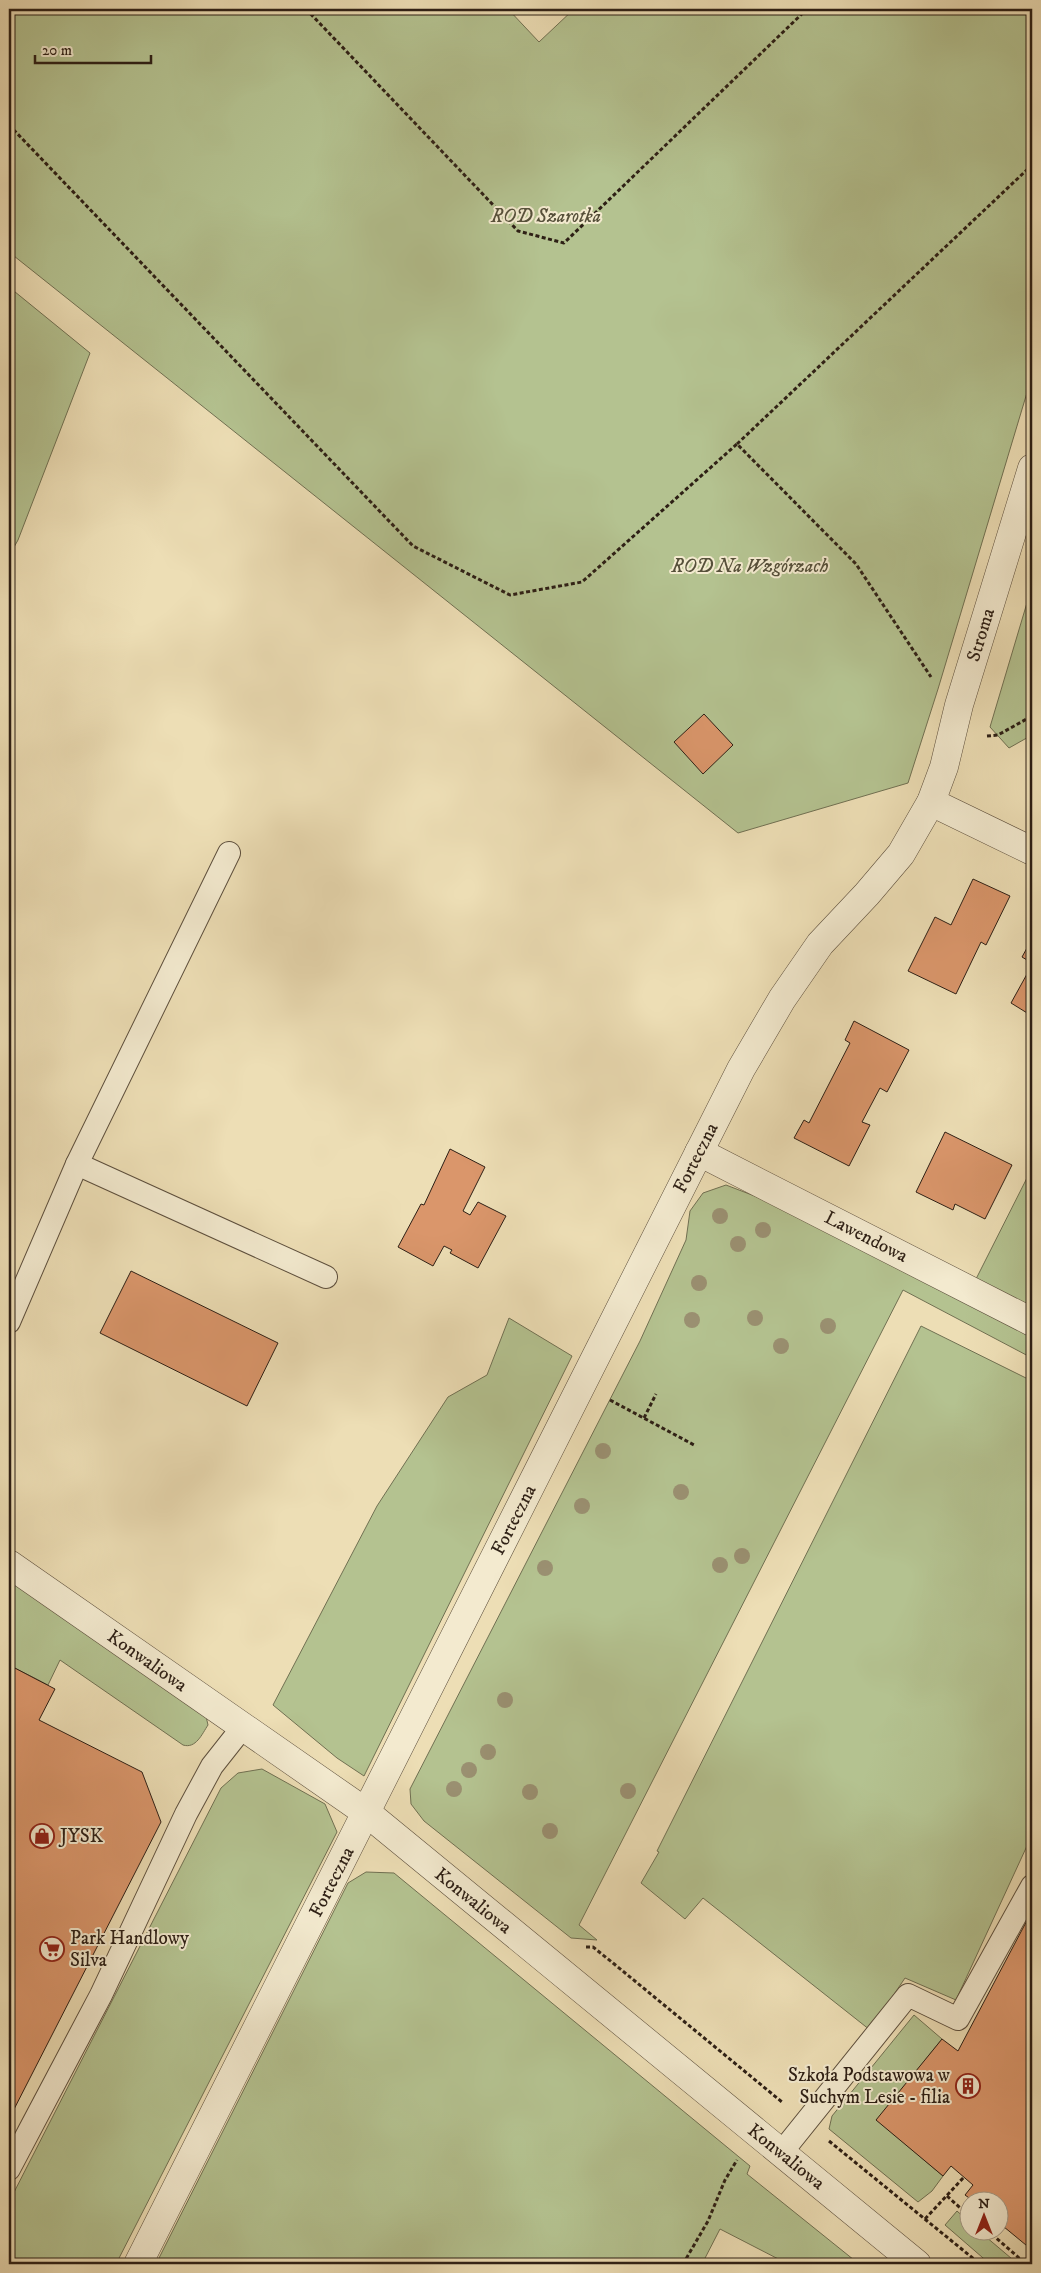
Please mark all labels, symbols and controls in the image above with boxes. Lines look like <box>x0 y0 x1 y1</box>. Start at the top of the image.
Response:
scale bar <box>35 32 151 64</box>
text: 20 m <box>42 41 72 60</box>
park label: ROD Szarotka <box>490 205 601 228</box>
park label: ROD Na Wzgórzach <box>671 555 829 578</box>
street label: Stroma <box>962 605 1000 665</box>
street label: Forteczna <box>669 1119 723 1197</box>
street label: Lawendowa <box>820 1206 912 1268</box>
street label: Forteczna <box>487 1481 541 1559</box>
street label: Konwaliowa <box>103 1625 191 1697</box>
shop icon: JYSK <box>29 1823 55 1849</box>
place label: JYSK <box>58 1825 104 1848</box>
street label: Forteczna <box>305 1843 359 1921</box>
street label: Konwaliowa <box>430 1863 516 1939</box>
place label: Park Handlowy Silva <box>70 1927 190 1972</box>
supermarket icon: Park Handlowy Silva <box>39 1936 65 1962</box>
place label: Szkoła Podstawowa w Suchym Lesie - filia <box>788 2064 950 2109</box>
building icon: Szkoła Podstawowa w Suchym Lesie - filia <box>955 2073 981 2099</box>
street label: Konwaliowa <box>743 2119 829 2195</box>
north arrow <box>958 2190 1008 2240</box>
text: N <box>978 2195 990 2213</box>

